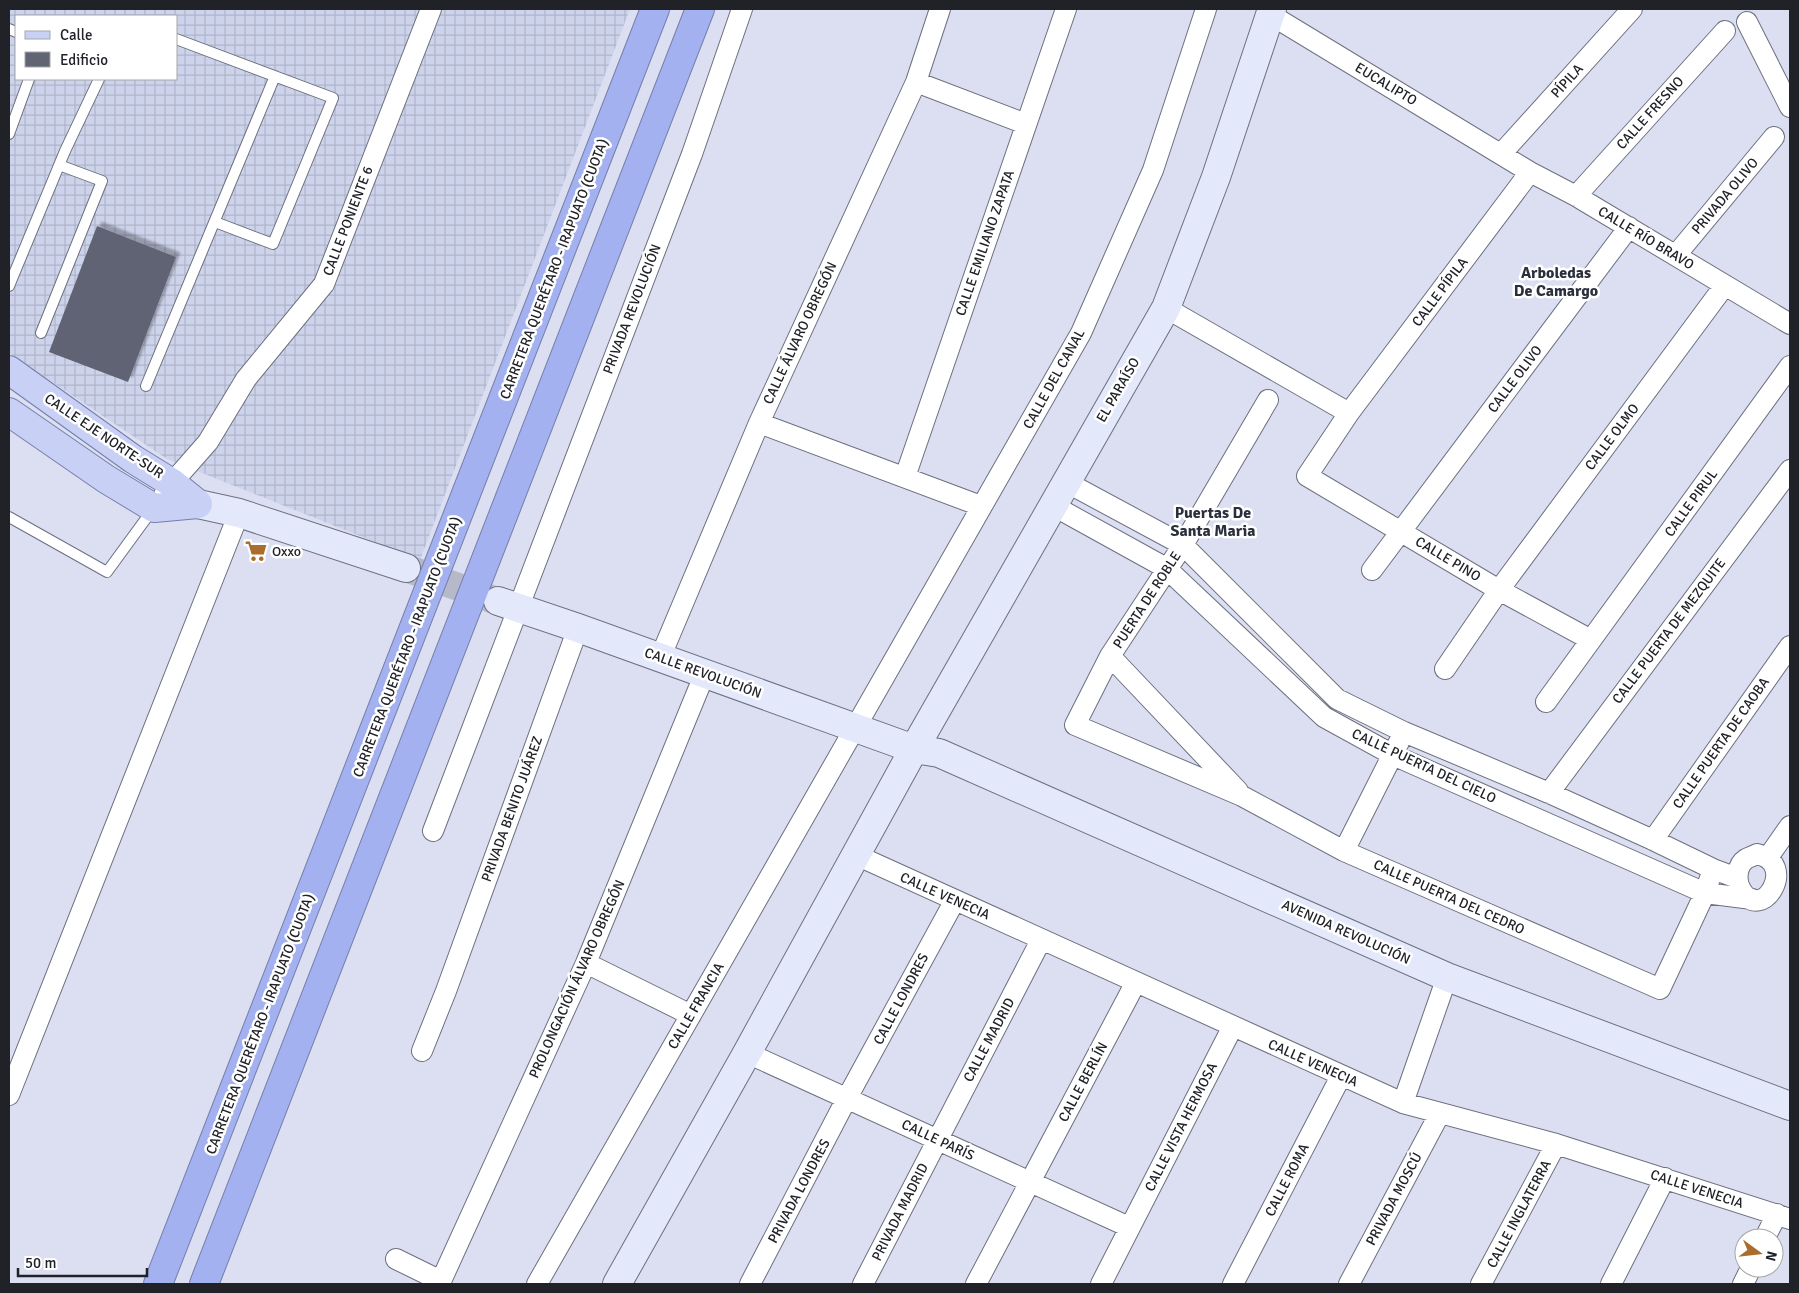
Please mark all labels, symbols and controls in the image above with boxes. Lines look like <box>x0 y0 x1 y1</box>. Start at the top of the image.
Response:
legend <box>15 15 178 80</box>
text: Calle <box>60 26 93 44</box>
text: Edificio <box>60 51 108 69</box>
street label: EUCALIPTO <box>1352 59 1420 109</box>
street label: PÍPILA <box>1547 60 1587 101</box>
street label: CALLE FRESNO <box>1613 73 1687 153</box>
street label: CARRETERA QUERÉTARO - IRAPUATO (CUOTA) <box>496 136 612 402</box>
street label: PRIVADA OLIVO <box>1688 154 1762 238</box>
street label: CALLE PONIENTE 6 <box>319 164 377 278</box>
street label: CALLE EMILIANO ZAPATA <box>952 167 1018 318</box>
street label: CALLE RÍO BRAVO <box>1595 203 1697 273</box>
street label: PRIVADA REVOLUCIÓN <box>599 242 665 376</box>
street label: CALLE PÍPILA <box>1408 254 1472 330</box>
street label: CALLE ÁLVARO OBREGÓN <box>760 259 840 407</box>
district label: Arboledas De Camargo <box>1514 263 1598 301</box>
street label: CALLE DEL CANAL <box>1019 326 1089 432</box>
street label: CALLE OLIVO <box>1484 342 1546 416</box>
street label: EL PARAÍSO <box>1093 355 1143 425</box>
street label: CALLE EJE NORTE-SUR <box>41 390 167 482</box>
street label: CALLE OLMO <box>1581 400 1643 474</box>
street label: CALLE PIRUL <box>1661 466 1721 540</box>
district label: Puertas De Santa Maria <box>1171 503 1255 541</box>
street label: CARRETERA QUERÉTARO - IRAPUATO (CUOTA) <box>349 514 465 780</box>
street label: CALLE PINO <box>1412 533 1484 585</box>
supermarket icon: Oxxo <box>243 538 269 564</box>
place label: Oxxo <box>272 543 301 560</box>
street label: PUERTA DE ROBLE <box>1109 548 1185 652</box>
street label: CALLE PUERTA DE MEZQUITE <box>1609 555 1729 707</box>
street label: CALLE REVOLUCIÓN <box>642 644 764 702</box>
street label: CALLE PUERTA DE CAOBA <box>1669 674 1773 812</box>
street label: CALLE PUERTA DEL CIELO <box>1349 725 1499 807</box>
street label: PRIVADA BENITO JUÁREZ <box>478 734 546 884</box>
street label: CALLE PUERTA DEL CEDRO <box>1371 856 1527 938</box>
street label: CALLE VENECIA <box>897 869 993 924</box>
street label: PROLONGACIÓN ÁLVARO OBREGÓN <box>525 877 629 1081</box>
street label: CARRETERA QUERÉTARO - IRAPUATO (CUOTA) <box>202 891 318 1157</box>
street label: AVENIDA REVOLUCIÓN <box>1279 896 1413 968</box>
street label: CALLE LONDRES <box>870 950 932 1048</box>
street label: CALLE FRANCIA <box>664 959 728 1052</box>
street label: CALLE MADRID <box>960 995 1018 1085</box>
street label: CALLE VENECIA <box>1265 1036 1361 1091</box>
street label: CALLE BERLÍN <box>1055 1039 1111 1125</box>
street label: CALLE VISTA HERMOSA <box>1141 1059 1221 1194</box>
street label: CALLE PARÍS <box>899 1116 977 1164</box>
street label: PRIVADA LONDRES <box>764 1136 834 1246</box>
street label: CALLE ROMA <box>1261 1140 1313 1219</box>
street label: PRIVADA MOSCÚ <box>1362 1150 1426 1248</box>
street label: CALLE INGLATERRA <box>1483 1157 1555 1271</box>
street label: PRIVADA MADRID <box>868 1160 932 1264</box>
street label: CALLE VENECIA <box>1648 1166 1746 1212</box>
north arrow <box>1734 1228 1784 1278</box>
scale bar <box>18 1246 146 1278</box>
text: N <box>1762 1249 1781 1263</box>
text: 50 m <box>25 1254 56 1272</box>

